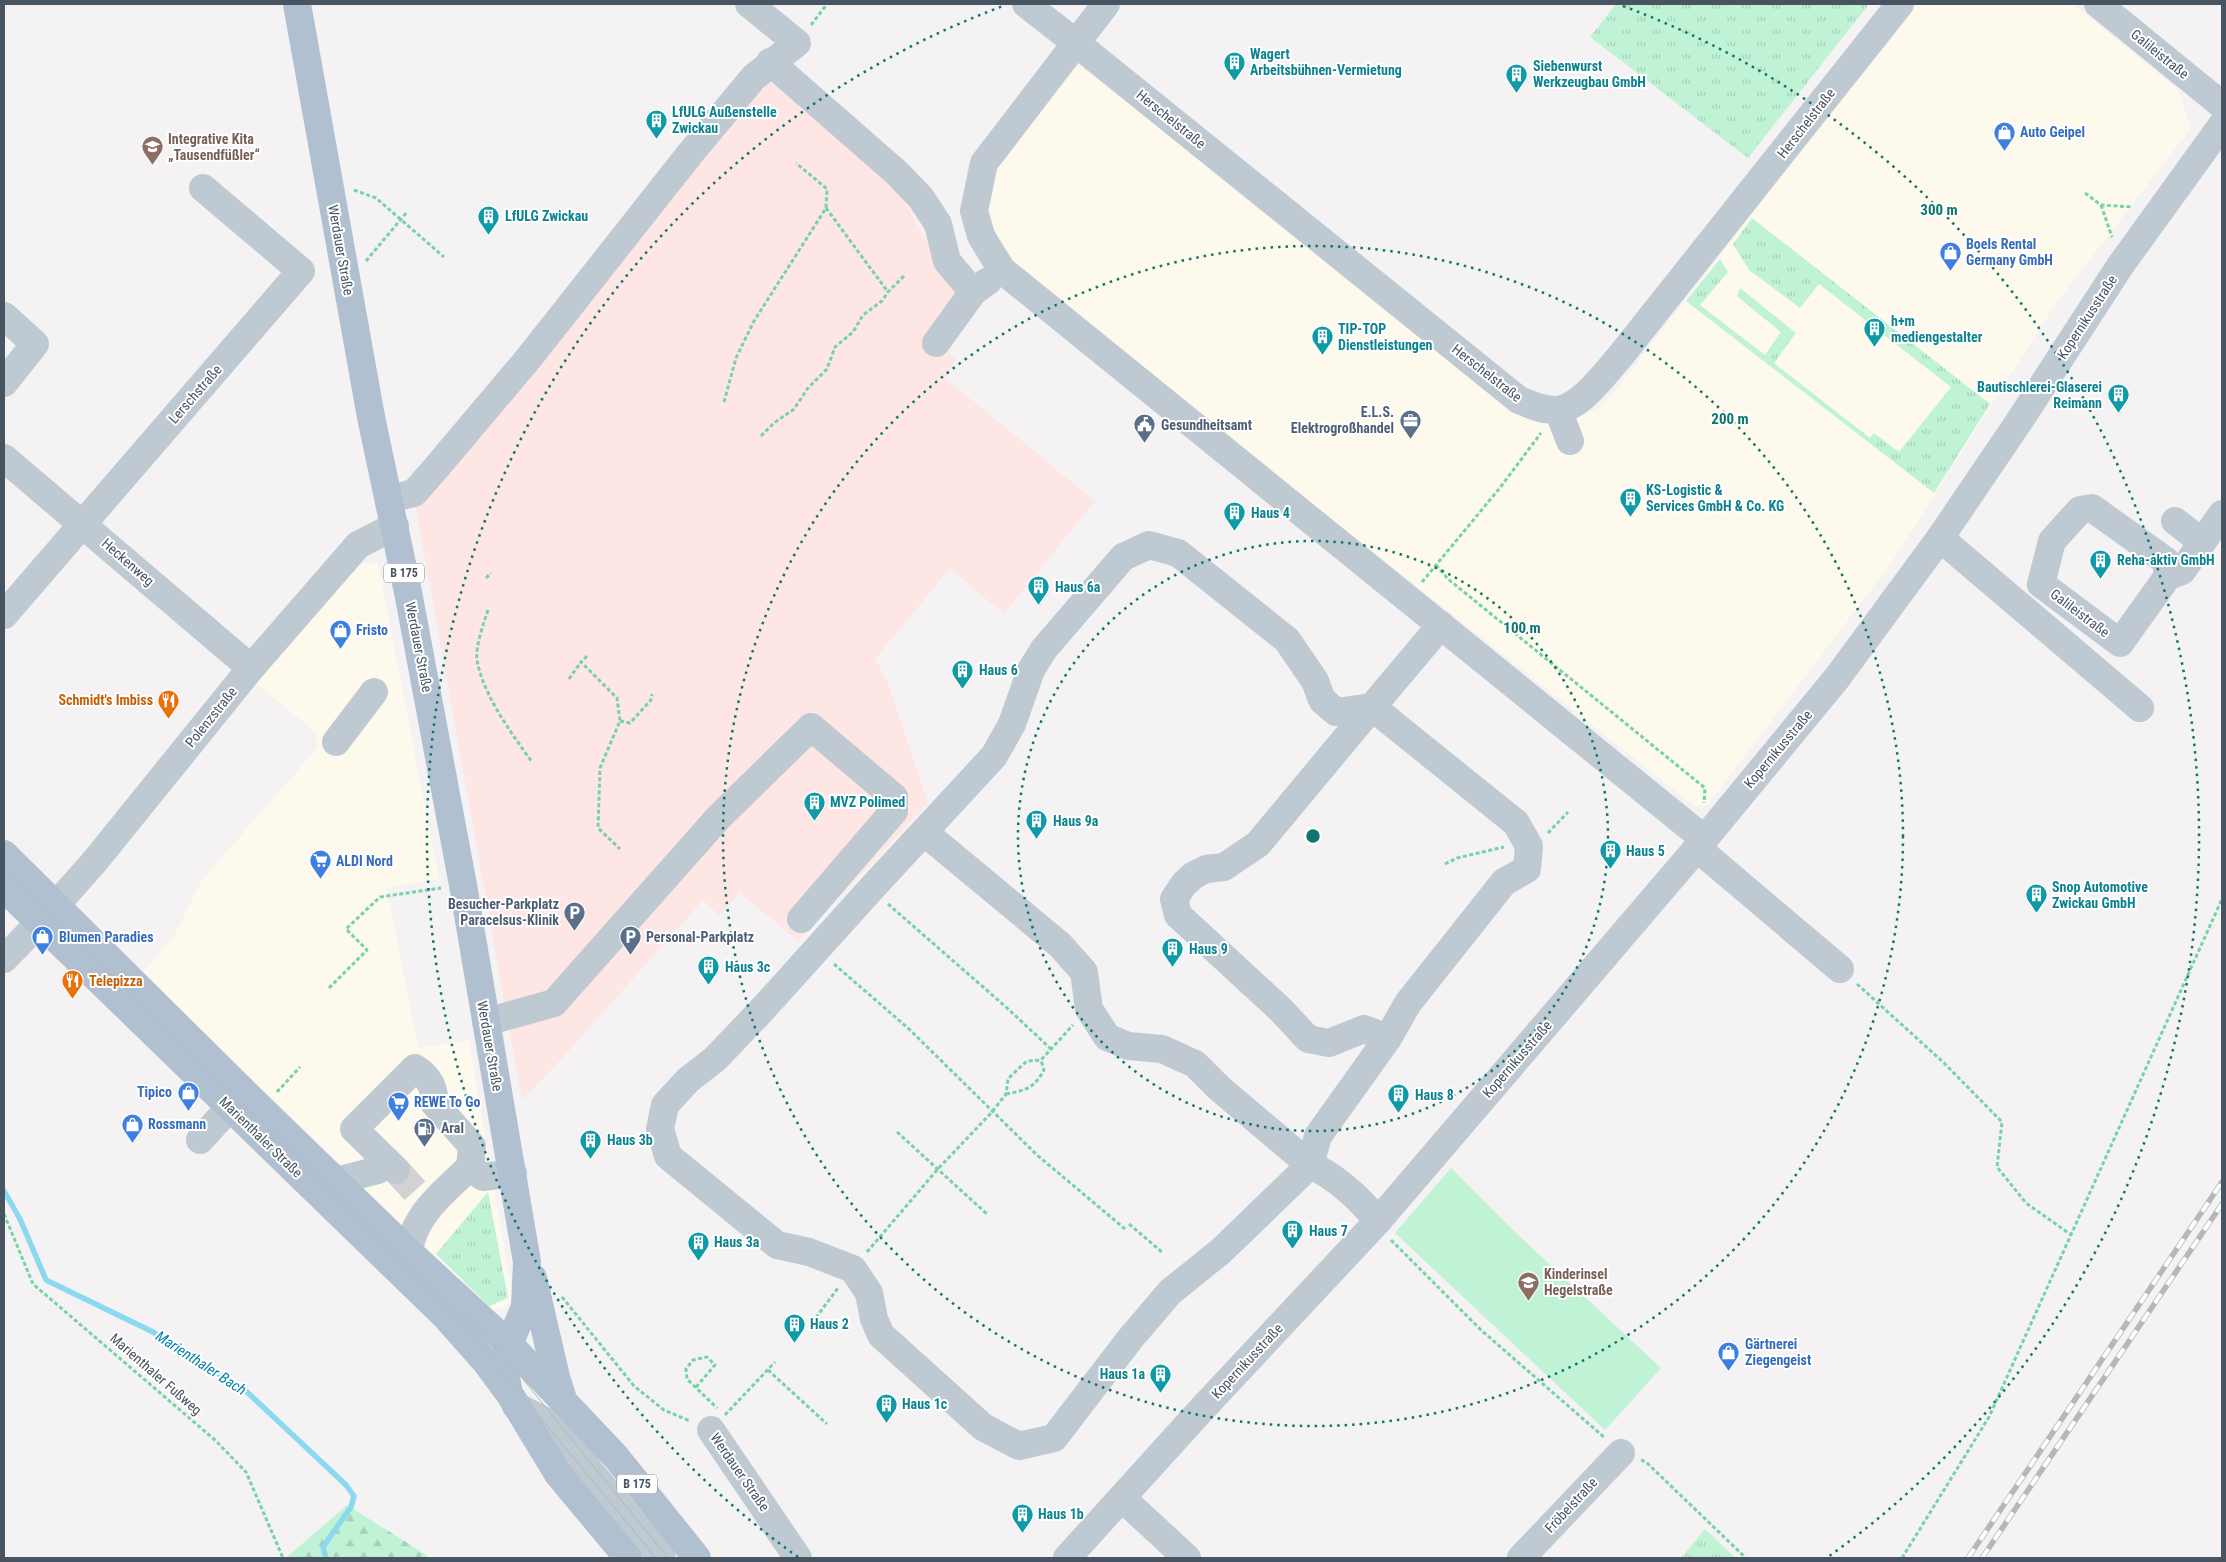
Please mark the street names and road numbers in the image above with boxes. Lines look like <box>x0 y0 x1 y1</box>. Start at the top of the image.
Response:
street label: Galileistraße <box>2128 26 2192 82</box>
street label: Herschelstraße <box>1774 85 1838 161</box>
street label: Herschelstraße <box>1133 86 1209 152</box>
street label: Werdauer Straße <box>325 204 357 297</box>
street label: Kopernikusstraße <box>2054 272 2120 362</box>
street label: Herschelstraße <box>1449 341 1525 405</box>
street label: Lerschstraße <box>165 361 225 426</box>
street label: Heckenweg <box>99 535 157 589</box>
road number: B 175 <box>384 564 424 582</box>
street label: Galileistraße <box>2047 586 2113 641</box>
street label: Werdauer Straße <box>402 601 436 694</box>
street label: Polenzstraße <box>182 683 240 750</box>
street label: Kopernikusstraße <box>1741 706 1816 791</box>
street label: Werdauer Straße <box>474 1000 506 1093</box>
street label: Kopernikusstraße <box>1479 1017 1555 1101</box>
street label: Marienthaler Straße <box>216 1093 306 1181</box>
street label: Kopernikusstraße <box>1208 1320 1286 1402</box>
street label: Marienthaler Fußweg <box>107 1330 205 1418</box>
street label: Werdauer Straße <box>707 1430 773 1514</box>
street label: Fröbelstraße <box>1541 1474 1601 1536</box>
road number: B 175 <box>617 1475 657 1494</box>

